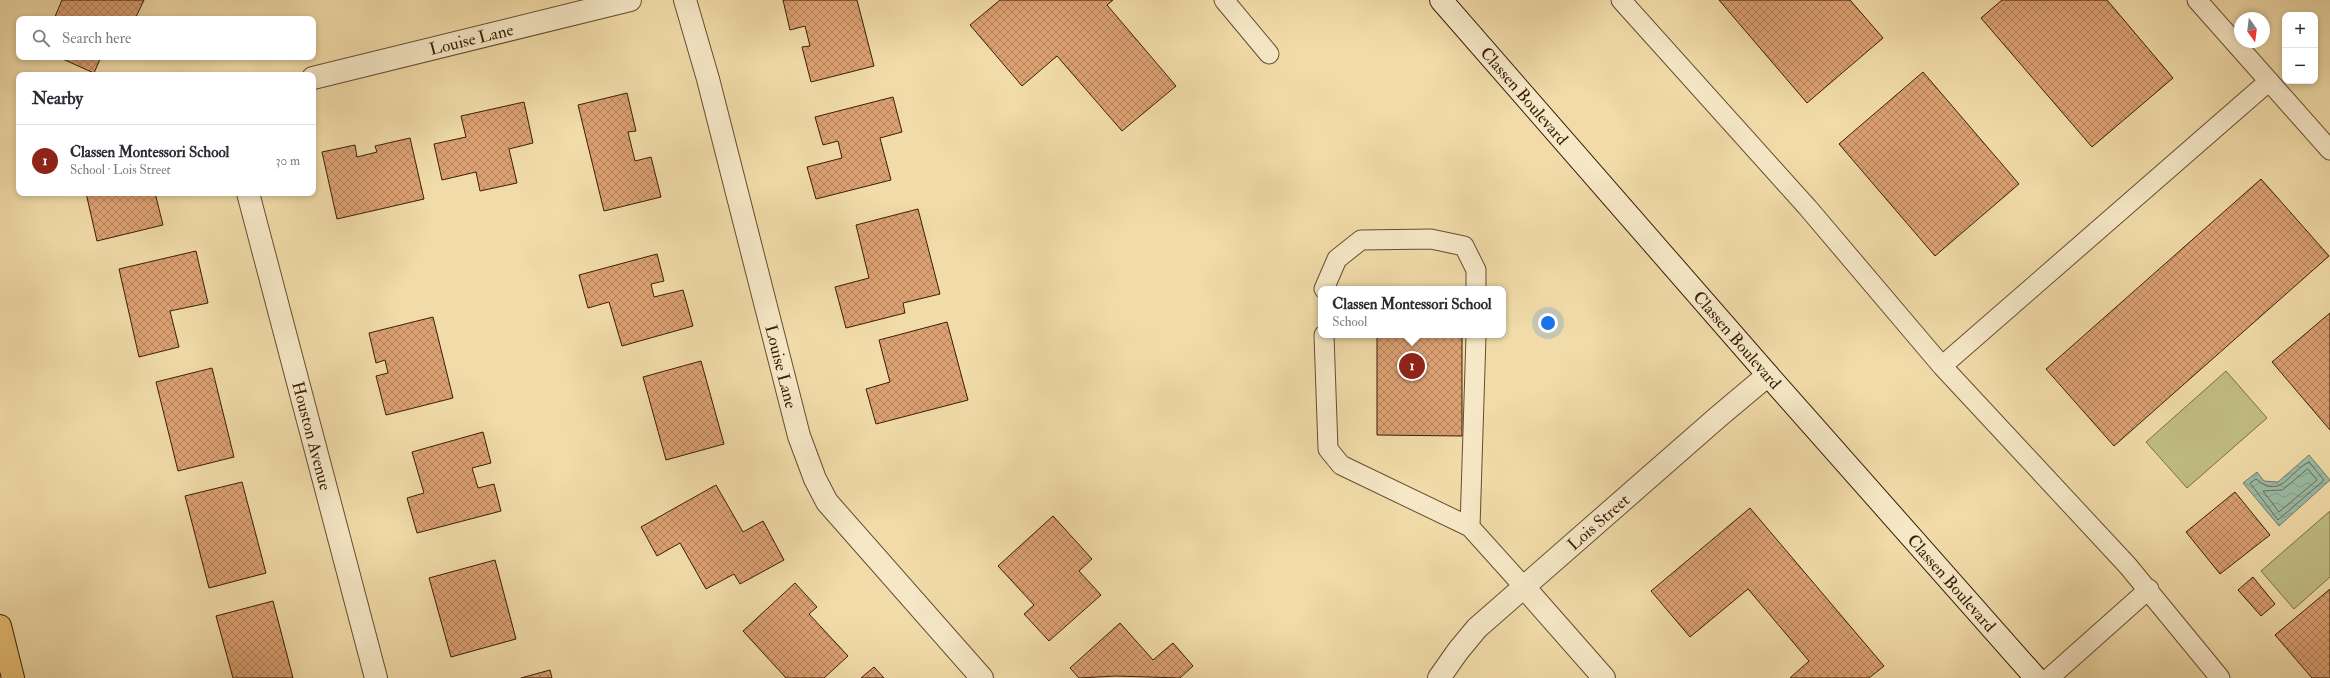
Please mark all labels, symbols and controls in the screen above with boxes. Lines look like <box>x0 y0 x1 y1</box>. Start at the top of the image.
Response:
north arrow <box>2234 12 2270 48</box>
map controls <box>2282 12 2318 84</box>
button: + <box>2282 12 2318 48</box>
search box <box>16 16 316 60</box>
street label: Louise Lane <box>427 19 515 59</box>
icon: search <box>30 27 52 49</box>
text: Search here <box>62 29 131 48</box>
street label: Classen Boulevard <box>1476 42 1573 150</box>
button: − <box>2282 48 2318 84</box>
text: Nearby <box>32 88 83 109</box>
text: Classen Montessori School <box>70 143 229 162</box>
text: 1 <box>43 153 47 169</box>
text: 30 m <box>276 153 300 169</box>
text: School · Lois Street <box>70 162 171 178</box>
popup <box>1318 286 1506 338</box>
street label: Classen Boulevard <box>1689 287 1786 394</box>
text: Classen Montessori School <box>1332 295 1492 314</box>
your location <box>1538 313 1558 333</box>
text: School <box>1332 314 1367 330</box>
street label: Louise Lane <box>761 322 802 411</box>
pin: 1 <box>1399 351 1425 381</box>
street label: Houston Avenue <box>288 379 336 492</box>
street label: Lois Street <box>1563 489 1634 555</box>
street label: Classen Boulevard <box>1903 530 2001 636</box>

